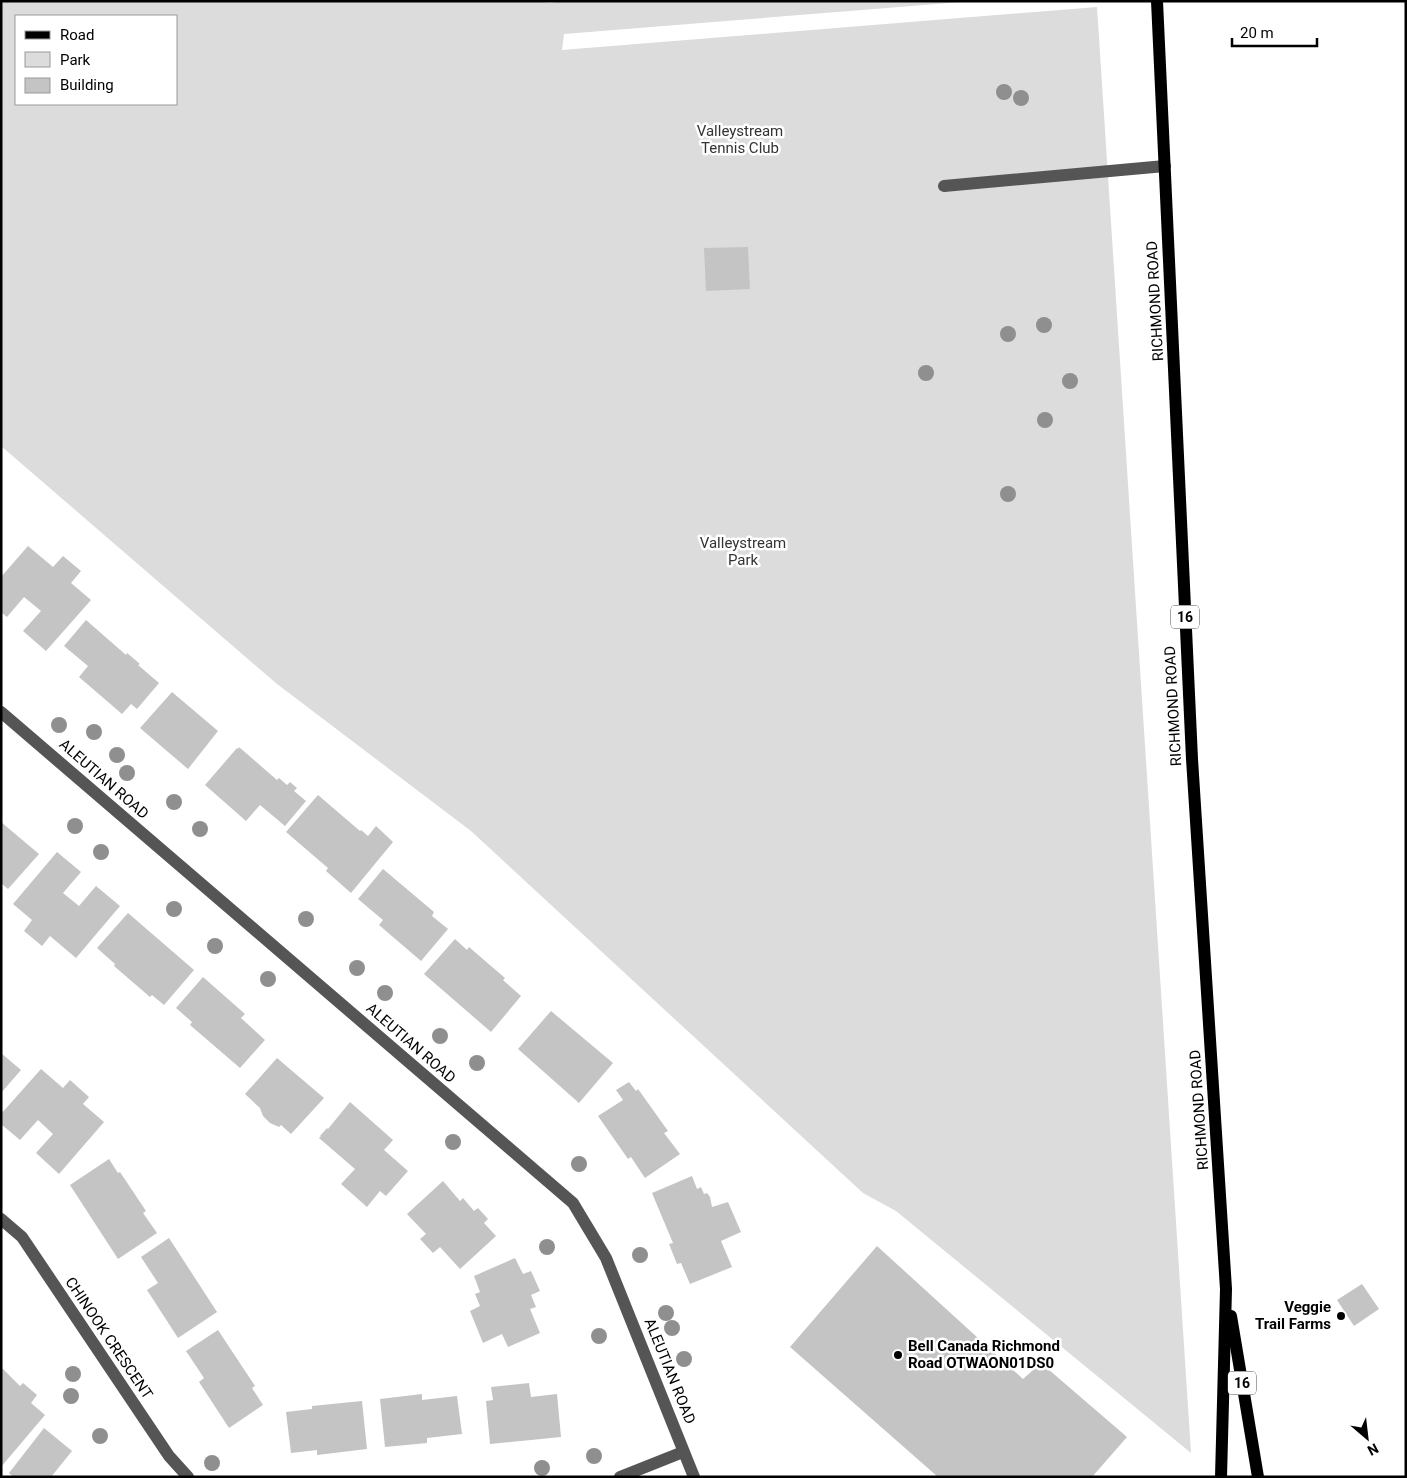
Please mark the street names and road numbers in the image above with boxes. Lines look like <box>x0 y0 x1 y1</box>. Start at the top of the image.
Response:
street label: RICHMOND ROAD <box>1143 240 1167 362</box>
road number: 16 <box>1171 606 1199 628</box>
street label: RICHMOND ROAD <box>1161 645 1185 767</box>
street label: ALEUTIAN ROAD <box>56 735 152 823</box>
street label: ALEUTIAN ROAD <box>363 999 459 1087</box>
street label: RICHMOND ROAD <box>1186 1049 1212 1171</box>
street label: CHINOOK CRESCENT <box>62 1274 157 1402</box>
street label: ALEUTIAN ROAD <box>641 1315 699 1427</box>
road number: 16 <box>1228 1372 1256 1395</box>

